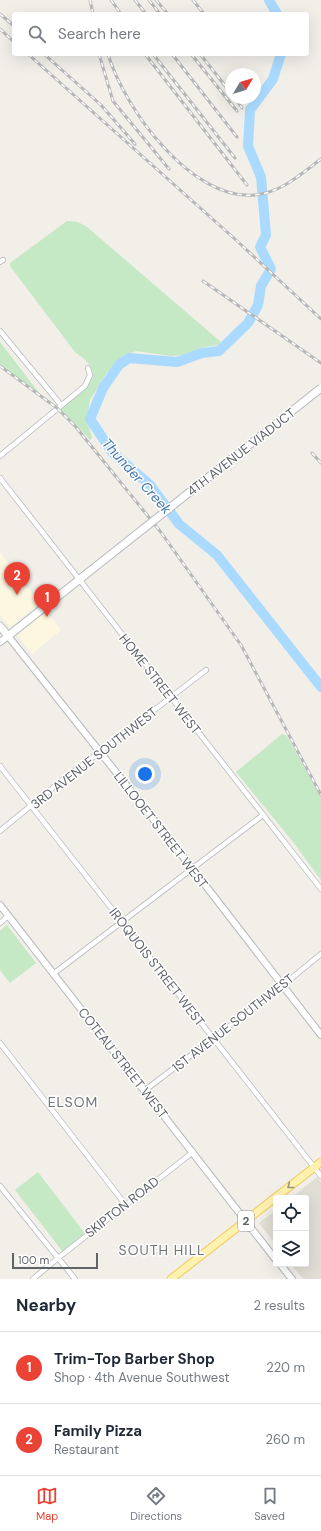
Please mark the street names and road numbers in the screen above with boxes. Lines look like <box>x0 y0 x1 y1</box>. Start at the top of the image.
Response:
street label: 4TH AVENUE VIADUCT <box>183 404 299 500</box>
street label: HOME STREET WEST <box>115 630 205 738</box>
street label: 3RD AVENUE SOUTHWEST <box>27 703 161 813</box>
street label: LILLOOET STREET WEST <box>110 768 212 892</box>
street label: IROQUOIS STREET WEST <box>105 904 209 1030</box>
street label: 1ST AVENUE SOUTHWEST <box>168 970 298 1076</box>
street label: COTEAU STREET WEST <box>74 1004 172 1122</box>
street label: SKIPTON ROAD <box>81 1173 163 1241</box>
road number: 2 <box>238 1211 254 1231</box>

